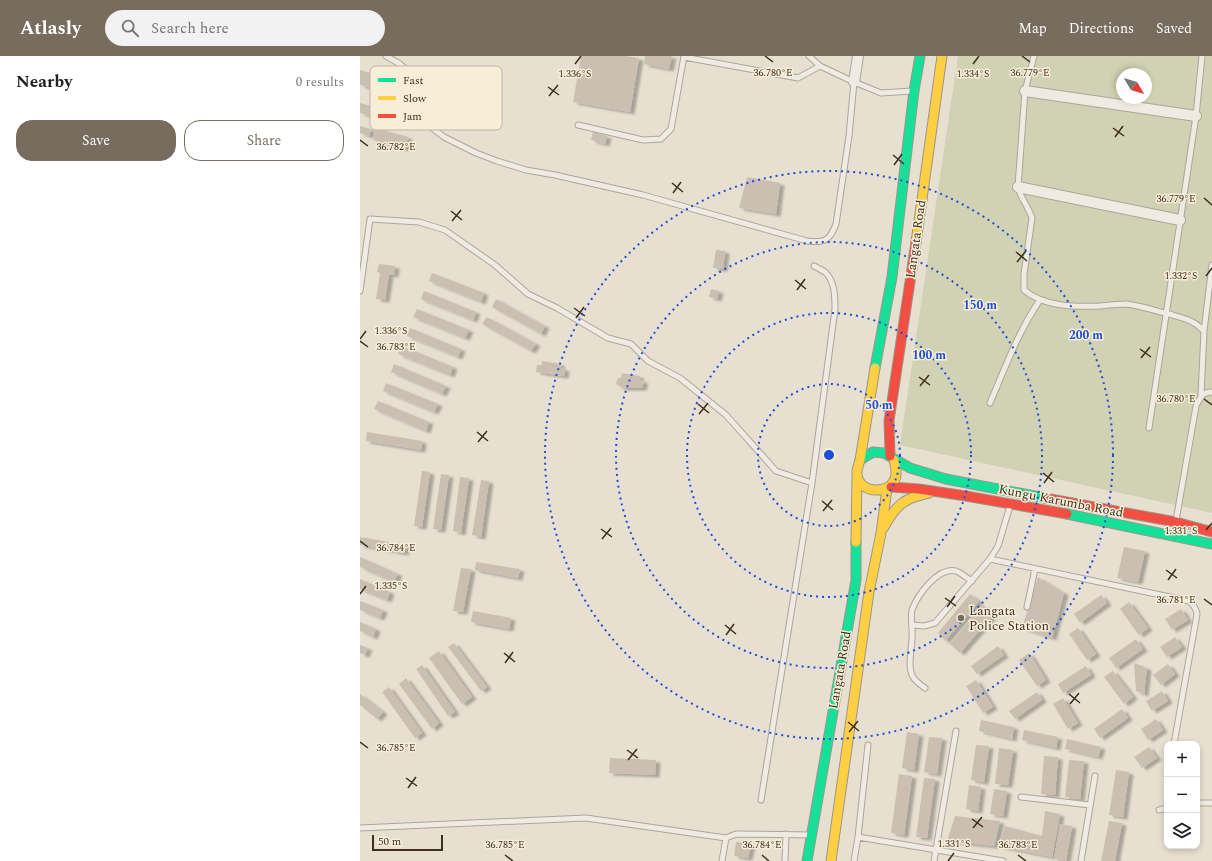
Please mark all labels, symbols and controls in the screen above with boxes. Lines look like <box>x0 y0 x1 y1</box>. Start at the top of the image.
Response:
search box <box>105 10 385 46</box>
text: Atlasly <box>20 14 81 43</box>
icon: search <box>119 17 141 39</box>
text: Search here <box>151 17 229 40</box>
text: Map <box>1019 18 1047 39</box>
text: Directions <box>1069 18 1134 39</box>
text: Saved <box>1156 18 1192 39</box>
text: 36.780°E <box>753 65 793 81</box>
text: 36.779°E <box>1010 65 1050 81</box>
legend <box>370 66 502 130</box>
text: 1.336°S <box>559 66 591 82</box>
text: 1.334°S <box>957 66 989 82</box>
north arrow <box>1116 68 1152 104</box>
text: Nearby <box>16 69 72 95</box>
text: 0 results <box>296 72 344 92</box>
text: Fast <box>403 72 424 89</box>
text: Slow <box>403 90 427 107</box>
text: Jam <box>403 108 422 125</box>
button: Save <box>16 120 176 161</box>
button: Share <box>184 120 344 161</box>
text: 36.782°E <box>376 139 416 155</box>
text: 36.779°E <box>1156 191 1196 207</box>
street label: Langata Road <box>901 199 931 279</box>
text: 1.332°S <box>1165 268 1197 284</box>
text: 150 m <box>963 296 997 315</box>
text: 1.336°S <box>375 323 407 339</box>
text: 200 m <box>1069 326 1103 345</box>
text: 36.783°E <box>376 339 416 355</box>
text: 100 m <box>912 346 946 365</box>
text: 36.780°E <box>1156 391 1196 407</box>
text: 50 m <box>865 396 893 415</box>
centre of rings <box>822 448 836 462</box>
street label: Kungu Karumba Road <box>997 479 1125 523</box>
text: 1.331°S <box>1165 523 1197 539</box>
text: 36.784°E <box>376 540 416 556</box>
text: 1.335°S <box>375 578 407 594</box>
text: 36.781°E <box>1156 592 1196 608</box>
place label: Langata Police Station <box>969 601 1049 636</box>
marker: Langata Police Station <box>956 613 966 623</box>
street label: Langata Road <box>823 629 857 711</box>
text: 36.785°E <box>376 740 416 756</box>
map controls <box>1164 741 1200 849</box>
button: + <box>1164 741 1200 777</box>
button: − <box>1164 777 1200 813</box>
button: layers <box>1164 813 1200 849</box>
scale bar <box>372 833 443 852</box>
text: 50 m <box>378 833 401 850</box>
text: 1.331°S <box>938 836 970 852</box>
text: 36.785°E <box>485 837 525 853</box>
text: 36.784°E <box>742 837 782 853</box>
text: 36.783°E <box>998 837 1038 853</box>

